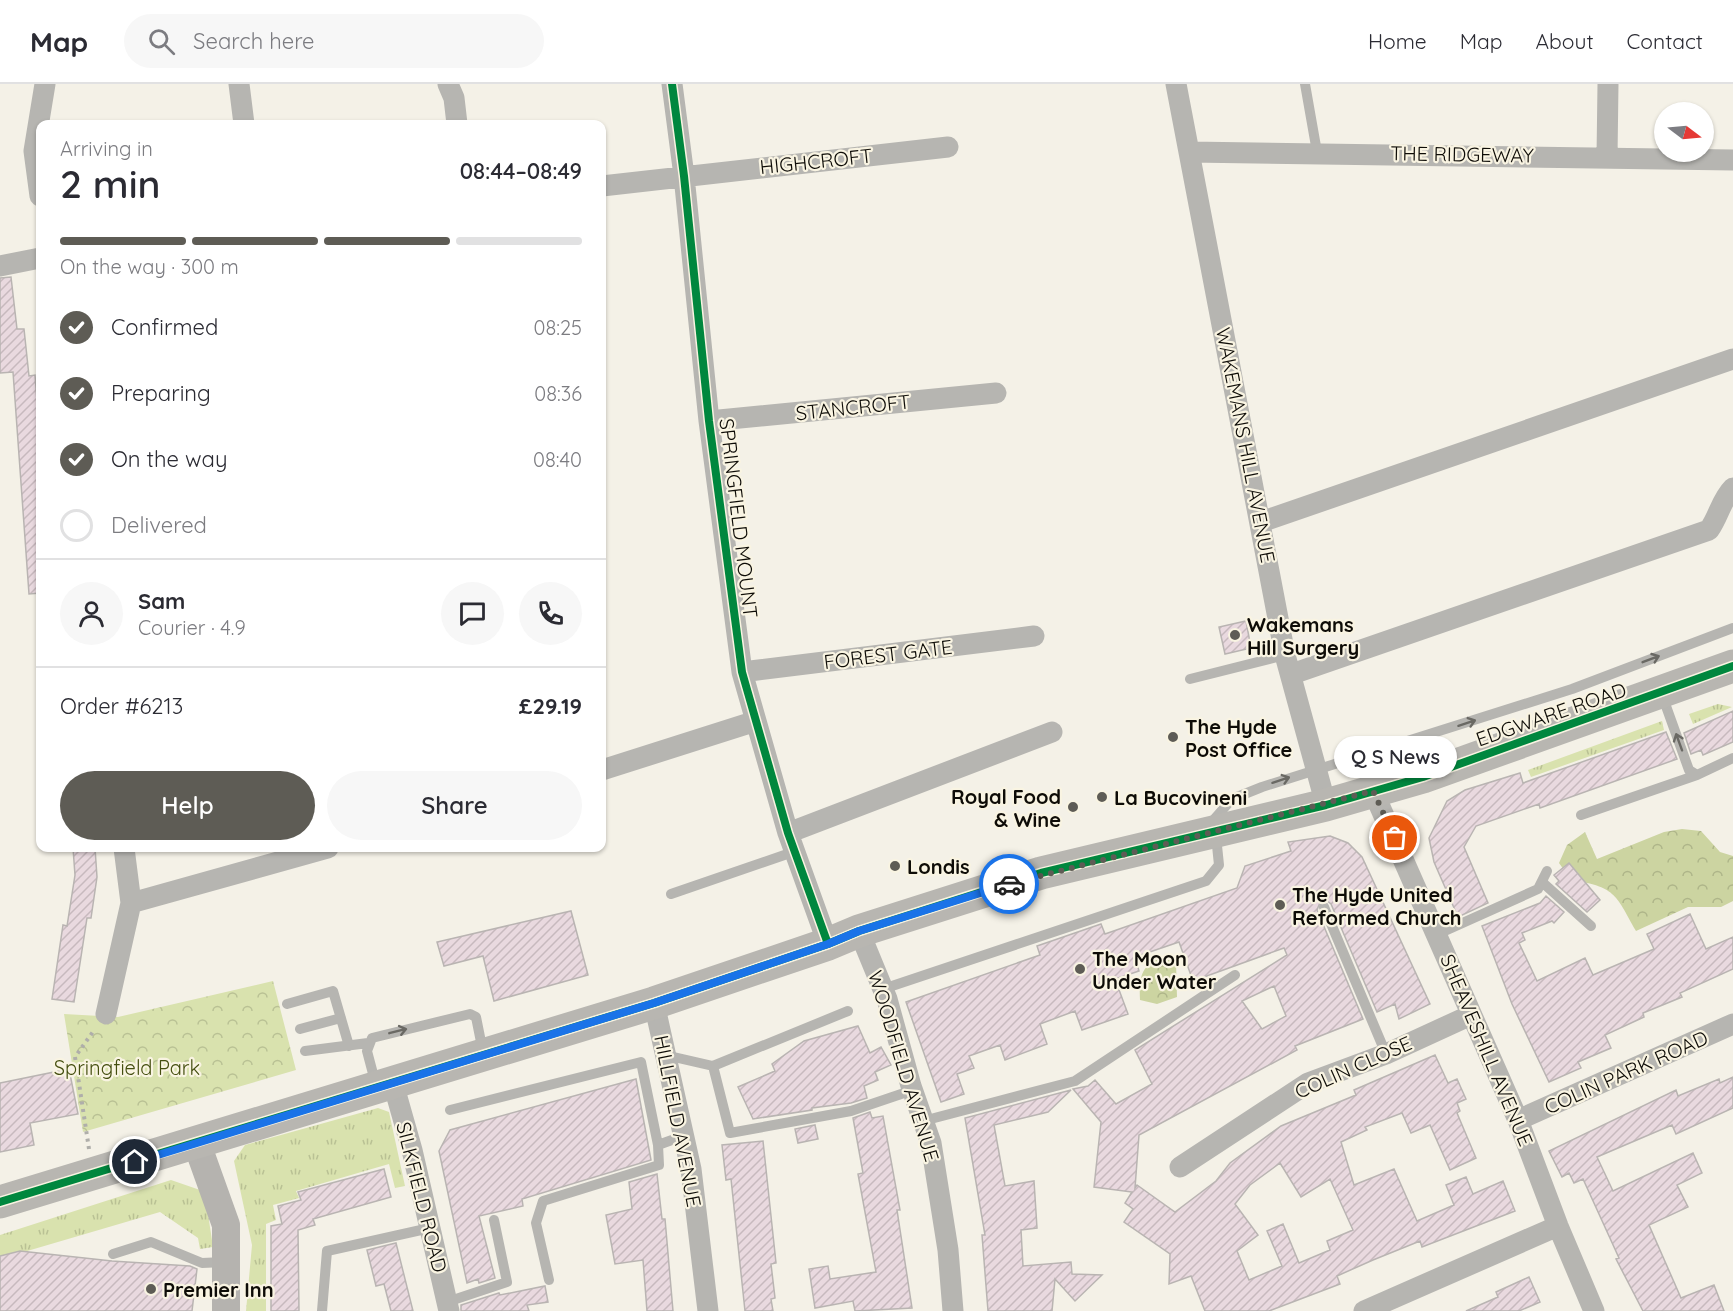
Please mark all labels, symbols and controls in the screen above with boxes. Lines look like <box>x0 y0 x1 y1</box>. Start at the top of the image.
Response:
search box <box>124 14 544 68</box>
text: Map <box>30 24 88 59</box>
icon: search <box>145 25 178 58</box>
text: Search here <box>193 27 315 55</box>
text: Home <box>1368 28 1427 54</box>
text: Map <box>1460 28 1503 54</box>
text: About <box>1536 28 1594 54</box>
text: Contact <box>1627 28 1703 54</box>
north arrow <box>1654 102 1714 162</box>
map controls <box>1654 102 1714 162</box>
text: Arriving in <box>60 136 153 161</box>
street label: THE RIDGEWAY <box>1390 140 1534 168</box>
street label: HIGHCROFT <box>759 143 873 179</box>
text: 08:44–08:49 <box>460 157 582 185</box>
text: 2 min <box>60 159 161 208</box>
text: On the way · 300 m <box>60 254 239 279</box>
icon: check <box>60 311 93 344</box>
text: Confirmed <box>111 313 218 341</box>
text: 08:25 <box>534 315 582 340</box>
street label: WAKEMANS HILL AVENUE <box>1211 325 1281 565</box>
icon: check <box>60 377 93 410</box>
text: Preparing <box>111 379 211 407</box>
text: 08:36 <box>534 381 582 406</box>
street label: STANCROFT <box>794 389 912 425</box>
street label: SPRINGFIELD MOUNT <box>714 417 764 619</box>
icon: check <box>60 443 93 476</box>
text: On the way <box>111 445 227 473</box>
text: 08:40 <box>533 447 582 472</box>
text: Delivered <box>111 511 207 539</box>
button: person <box>60 582 123 645</box>
button: chat <box>441 582 504 645</box>
button: phone <box>519 582 582 645</box>
text: Sam <box>138 587 185 615</box>
place label: Wakemans Hill Surgery <box>1247 612 1359 660</box>
text: Courier · 4.9 <box>138 615 246 640</box>
marker: Wakemans Hill Surgery <box>1228 628 1242 642</box>
street label: FOREST GATE <box>822 634 954 674</box>
one-way arrow <box>1641 653 1660 664</box>
street label: EDGWARE ROAD <box>1473 677 1629 751</box>
text: Order #6213 <box>60 692 183 720</box>
text: £29.19 <box>519 692 582 720</box>
place label: The Hyde Post Office <box>1185 714 1292 762</box>
one-way arrow <box>1457 717 1476 728</box>
marker: The Hyde Post Office <box>1166 730 1180 744</box>
one-way arrow <box>1672 733 1683 752</box>
callout: Q S News <box>1334 736 1456 778</box>
text: Q S News <box>1351 744 1440 769</box>
button: Help <box>60 771 315 840</box>
button: Share <box>327 771 582 840</box>
one-way arrow <box>1271 774 1290 785</box>
place label: Royal Food & Wine <box>951 784 1061 832</box>
place label: La Bucovineni <box>1114 785 1247 810</box>
marker: La Bucovineni <box>1095 790 1109 804</box>
marker: Royal Food & Wine <box>1066 800 1080 814</box>
pin <box>1369 812 1420 863</box>
icon: bag <box>1378 821 1411 854</box>
place label: Londis <box>907 854 970 879</box>
courier <box>979 854 1039 914</box>
marker: Londis <box>888 859 902 873</box>
icon: car <box>993 868 1026 901</box>
place label: The Hyde United Reformed Church <box>1292 882 1462 930</box>
marker: The Hyde United Reformed Church <box>1273 898 1287 912</box>
place label: The Moon Under Water <box>1092 946 1217 994</box>
street label: SHEAVESHILL AVENUE <box>1435 950 1539 1150</box>
marker: The Moon Under Water <box>1073 962 1087 976</box>
street label: WOODFIELD AVENUE <box>863 968 945 1164</box>
one-way arrow <box>388 1025 407 1037</box>
street label: COLIN PARK ROAD <box>1540 1025 1712 1119</box>
street label: COLIN CLOSE <box>1291 1030 1415 1104</box>
street label: HILLFIELD AVENUE <box>649 1033 707 1209</box>
park label: Springfield Park <box>54 1055 200 1080</box>
street label: SILKFIELD ROAD <box>391 1119 453 1275</box>
pin <box>109 1136 160 1187</box>
icon: home <box>118 1145 151 1178</box>
place label: Premier Inn <box>163 1277 274 1302</box>
marker: Premier Inn <box>144 1282 158 1296</box>

